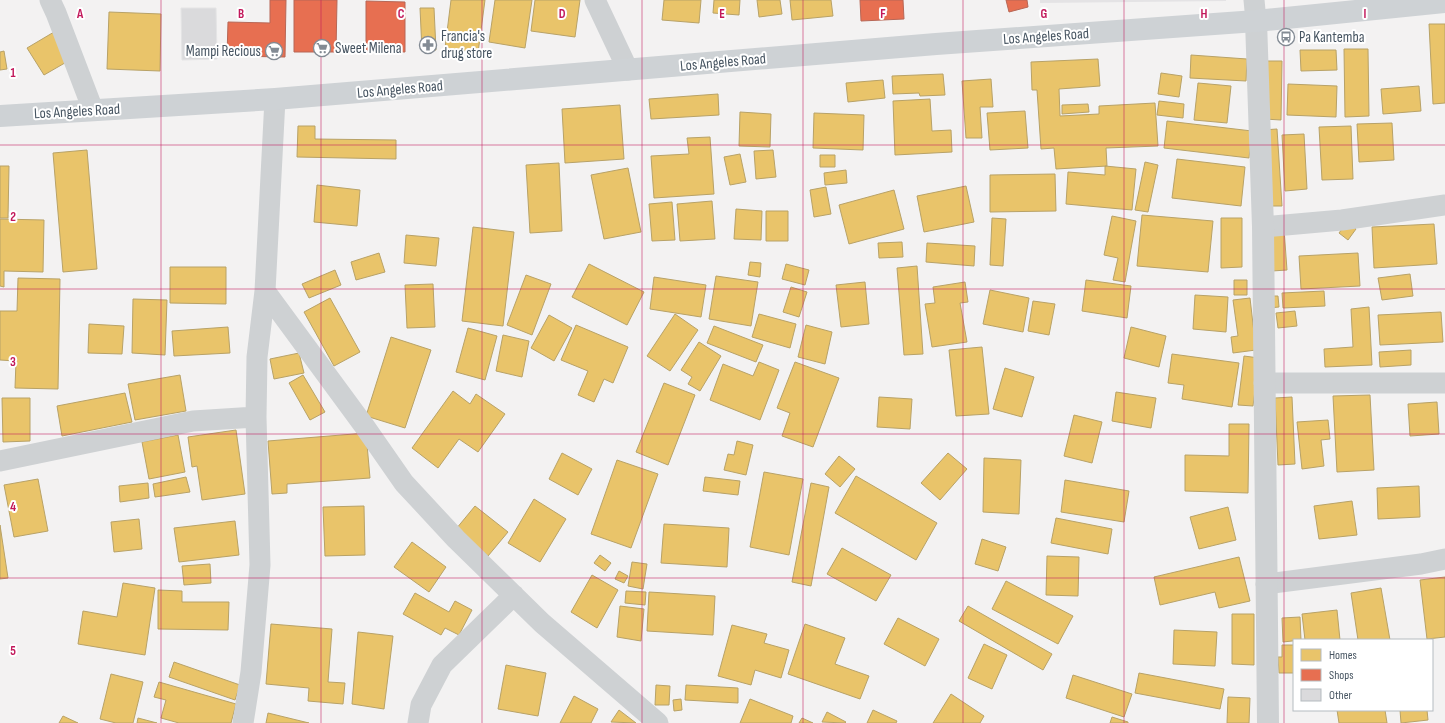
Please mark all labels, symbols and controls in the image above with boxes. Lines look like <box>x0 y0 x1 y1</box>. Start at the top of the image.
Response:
text: A <box>76 6 84 22</box>
text: B <box>238 6 244 22</box>
text: C <box>398 6 405 22</box>
text: D <box>559 6 566 22</box>
text: E <box>719 6 725 22</box>
text: F <box>880 6 886 22</box>
text: G <box>1041 6 1048 22</box>
text: H <box>1201 6 1208 22</box>
text: I <box>1364 6 1367 22</box>
street label: Los Angeles Road <box>1002 24 1090 49</box>
place label: Francia's drug store <box>441 27 492 63</box>
bus stop icon: Pa Kantemba <box>1276 27 1296 47</box>
place label: Pa Kantemba <box>1299 28 1365 47</box>
pharmacy icon: Francia's drug store <box>418 35 438 55</box>
supermarket icon: Sweet Milena <box>312 38 332 58</box>
place label: Sweet Milena <box>335 39 402 58</box>
supermarket icon: Mampi Recious <box>264 41 284 61</box>
place label: Mampi Recious <box>186 42 261 61</box>
street label: Los Angeles Road <box>679 49 767 76</box>
text: 1 <box>10 65 16 81</box>
street label: Los Angeles Road <box>356 76 444 103</box>
street label: Los Angeles Road <box>34 100 120 123</box>
text: 2 <box>10 209 16 225</box>
text: 3 <box>10 354 16 370</box>
text: 4 <box>10 499 16 515</box>
legend <box>1293 639 1433 711</box>
text: 5 <box>10 643 16 659</box>
text: Homes <box>1329 648 1357 663</box>
text: Shops <box>1329 668 1354 683</box>
text: Other <box>1329 688 1353 703</box>

